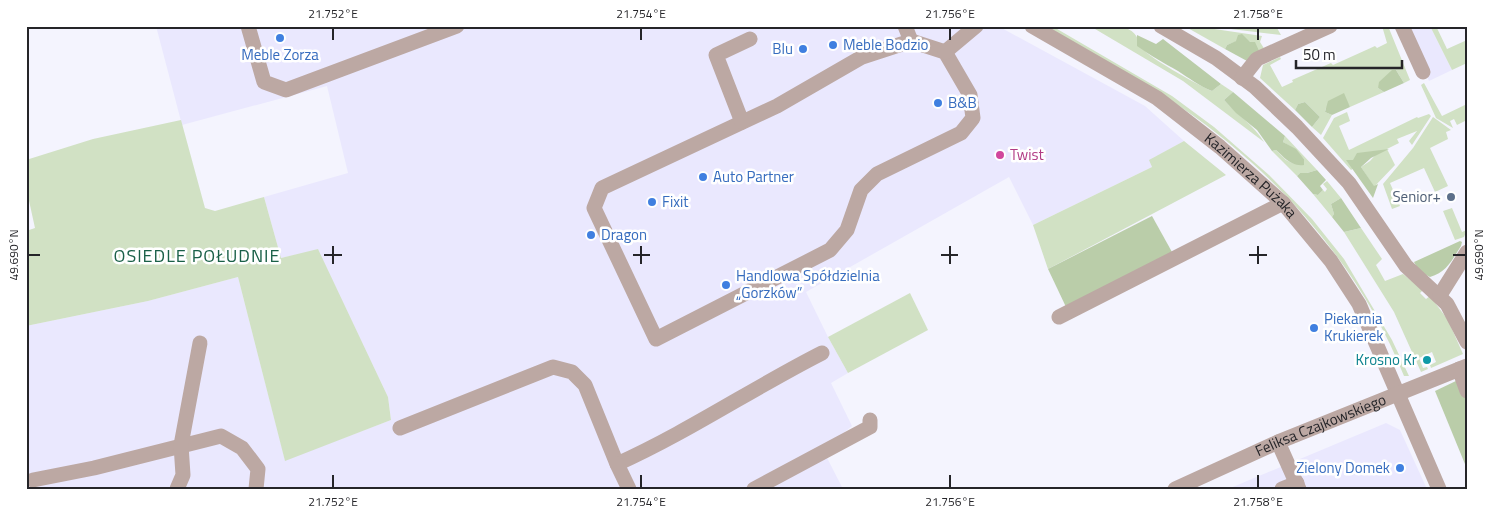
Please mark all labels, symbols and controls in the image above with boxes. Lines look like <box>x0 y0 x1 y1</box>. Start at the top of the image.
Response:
text: 21.752°E <box>308 4 358 23</box>
text: 21.754°E <box>616 4 666 23</box>
text: 21.756°E <box>925 4 975 23</box>
text: 21.758°E <box>1233 4 1283 23</box>
marker: Meble Zorza <box>274 32 286 44</box>
place label: Meble Bodzio <box>843 33 929 56</box>
place label: Blu <box>772 37 793 60</box>
scale bar <box>1296 38 1402 70</box>
marker: Meble Bodzio <box>827 39 839 51</box>
place label: Meble Zorza <box>241 43 319 66</box>
marker: Blu <box>797 43 809 55</box>
text: 50 m <box>1303 43 1336 66</box>
place label: B&B <box>948 91 977 114</box>
marker: B&B <box>932 97 944 109</box>
street label: Kazimierza Pużaka <box>1200 127 1303 223</box>
place label: Twist <box>1010 143 1045 166</box>
marker: Twist <box>994 149 1006 161</box>
place label: Auto Partner <box>713 165 794 188</box>
marker: Auto Partner <box>697 171 709 183</box>
place label: Senior+ <box>1392 185 1441 208</box>
place label: Fixit <box>662 190 689 213</box>
marker: Senior+ <box>1445 191 1457 203</box>
marker: Fixit <box>646 196 658 208</box>
place label: Dragon <box>601 223 647 246</box>
text: 49.690°N <box>4 229 23 281</box>
marker: Dragon <box>585 229 597 241</box>
text: 49.690°N <box>1469 229 1488 281</box>
district label: OSIEDLE POŁUDNIE <box>114 242 280 269</box>
place label: Handlowa Spółdzielnia „Gorzków” <box>736 264 880 304</box>
marker: Handlowa Spółdzielnia „Gorzków” <box>720 279 732 291</box>
place label: Piekarnia Krukierek <box>1324 307 1384 347</box>
marker: Piekarnia Krukierek <box>1308 322 1320 334</box>
place label: Krosno Kr <box>1356 348 1417 371</box>
marker: Krosno Kr <box>1421 354 1433 366</box>
street label: Feliksa Czajkowskiego <box>1251 388 1389 462</box>
place label: Zielony Domek <box>1296 456 1390 479</box>
marker: Zielony Domek <box>1394 462 1406 474</box>
text: 21.752°E <box>308 492 358 511</box>
text: 21.754°E <box>616 492 666 511</box>
text: 21.756°E <box>925 492 975 511</box>
text: 21.758°E <box>1233 492 1283 511</box>

